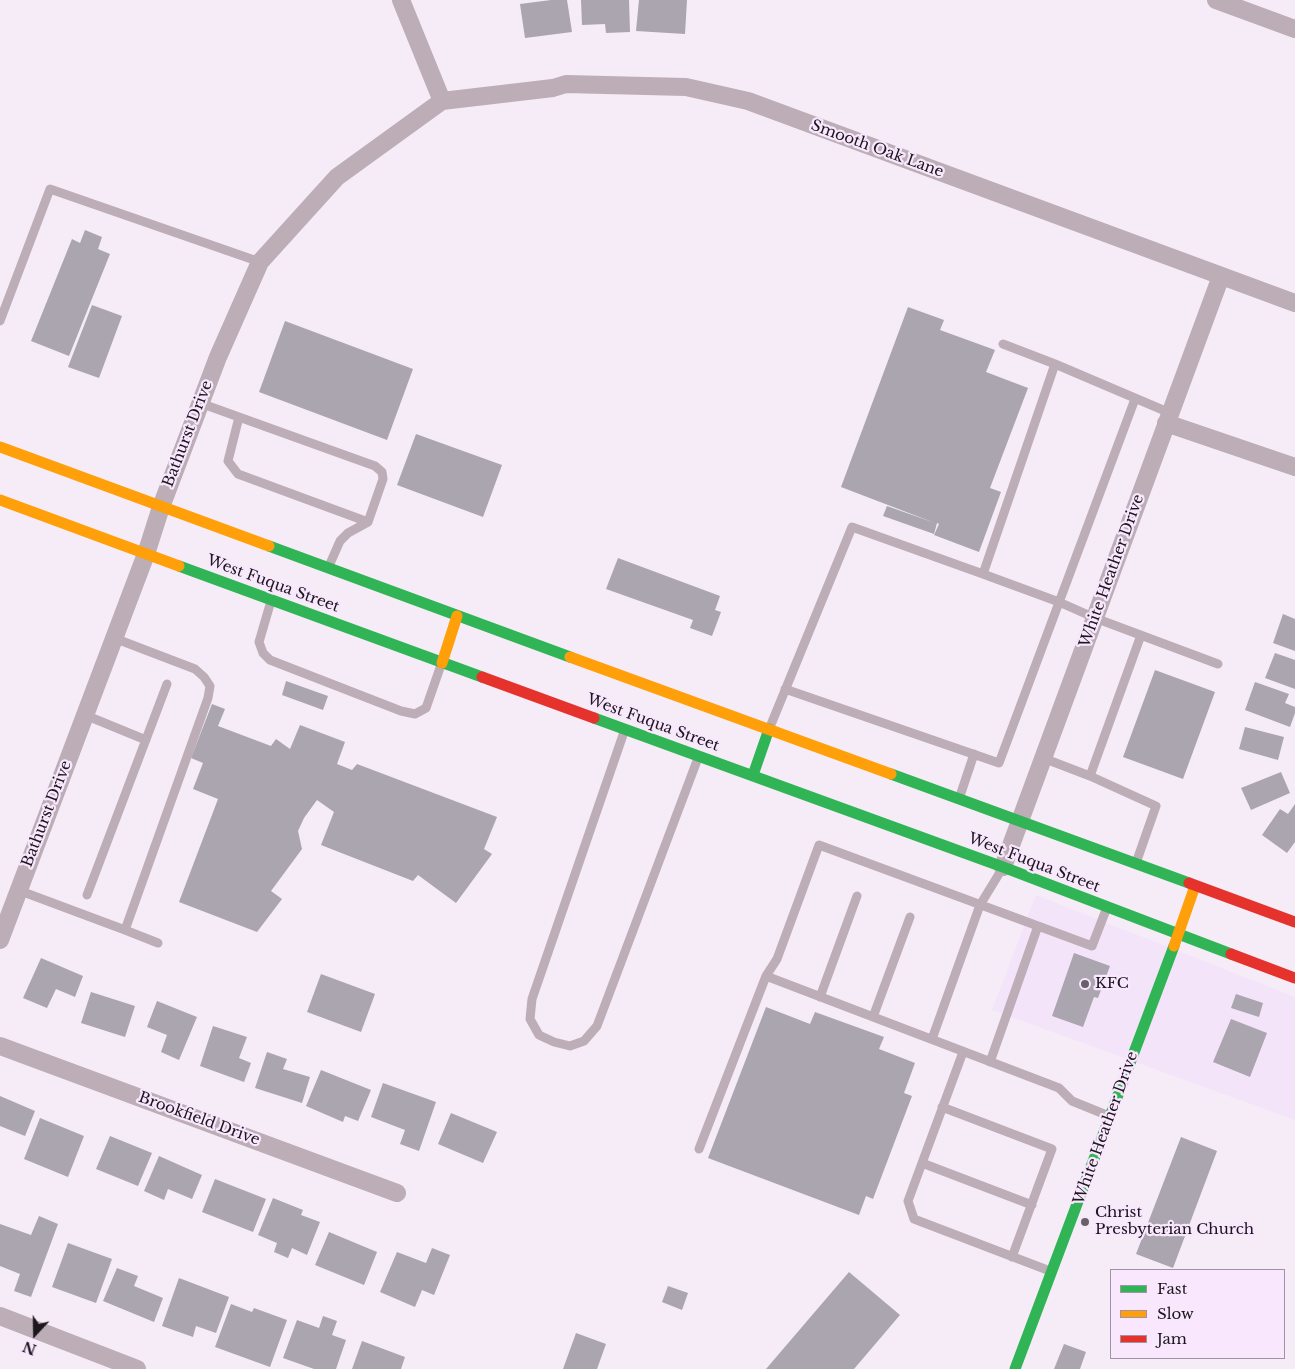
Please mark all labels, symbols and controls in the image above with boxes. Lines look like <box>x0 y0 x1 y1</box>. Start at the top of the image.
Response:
street label: Smooth Oak Lane <box>808 117 946 181</box>
street label: Bathurst Drive <box>159 378 217 490</box>
street label: White Heather Drive <box>1076 492 1148 650</box>
street label: West Fuqua Street <box>204 552 342 616</box>
street label: West Fuqua Street <box>584 691 722 755</box>
street label: Bathurst Drive <box>18 758 76 870</box>
street label: West Fuqua Street <box>966 830 1102 896</box>
place label: KFC <box>1095 975 1129 993</box>
marker: KFC <box>1079 978 1091 990</box>
street label: White Heather Drive <box>1070 1049 1142 1207</box>
street label: Brookfield Drive <box>136 1089 262 1149</box>
place label: Christ Presbyterian Church <box>1095 1204 1254 1239</box>
marker: Christ Presbyterian Church <box>1079 1216 1091 1228</box>
legend <box>1110 1269 1285 1359</box>
text: Fast <box>1157 1279 1187 1298</box>
text: Slow <box>1157 1304 1194 1323</box>
north arrow <box>10 1309 60 1359</box>
text: Jam <box>1157 1329 1187 1348</box>
text: N <box>20 1337 39 1359</box>

